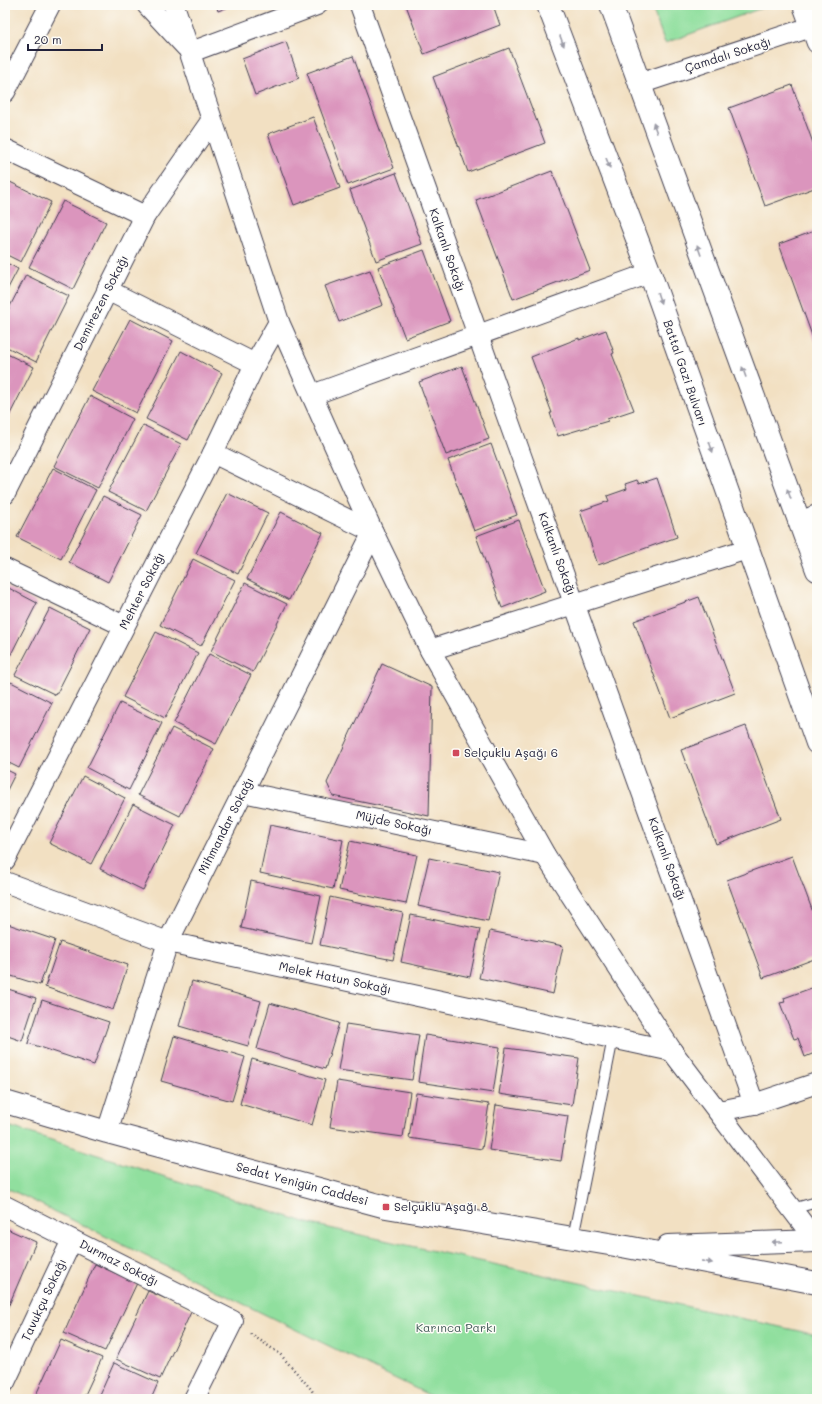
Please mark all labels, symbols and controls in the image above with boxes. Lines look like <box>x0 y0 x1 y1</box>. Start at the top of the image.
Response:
scale bar <box>28 26 102 52</box>
text: 20 m <box>34 31 62 47</box>
street label: Çamdalı Sokağı <box>683 33 773 76</box>
one-way arrow <box>559 36 565 48</box>
one-way arrow <box>651 122 657 134</box>
one-way arrow <box>606 157 612 169</box>
street label: Kalkanlı Sokağı <box>426 206 470 294</box>
one-way arrow <box>696 244 702 256</box>
street label: Demirezen Sokağı <box>69 252 131 353</box>
one-way arrow <box>656 292 662 304</box>
street label: Battal Gazi Bulvarı <box>660 318 712 428</box>
one-way arrow <box>741 366 747 378</box>
one-way arrow <box>709 441 715 453</box>
one-way arrow <box>785 488 791 500</box>
street label: Kalkanlı Sokağı <box>535 510 580 597</box>
street label: Mehter Sokağı <box>115 549 167 632</box>
place label: Selçuklu Aşağı 6 <box>464 744 558 760</box>
marker: Selçuklu Aşağı 6 <box>451 748 461 758</box>
street label: Mihmandar Sokağı <box>194 774 257 877</box>
street label: Müjde Sokağı <box>355 806 434 838</box>
street label: Kalkanlı Sokağı <box>645 815 690 902</box>
street label: Melek Hatun Sokağı <box>278 957 393 997</box>
street label: Sedat Yenigün Caddesi <box>234 1158 370 1208</box>
place label: Selçuklu Aşağı 8 <box>394 1198 488 1214</box>
marker: Selçuklu Aşağı 8 <box>381 1202 391 1212</box>
street label: Durmaz Sokağı <box>77 1235 162 1289</box>
one-way arrow <box>770 1239 783 1245</box>
street label: Tavukçu Sokağı <box>17 1256 69 1343</box>
one-way arrow <box>701 1259 713 1265</box>
park label: Karınca Parkı <box>416 1319 496 1335</box>

